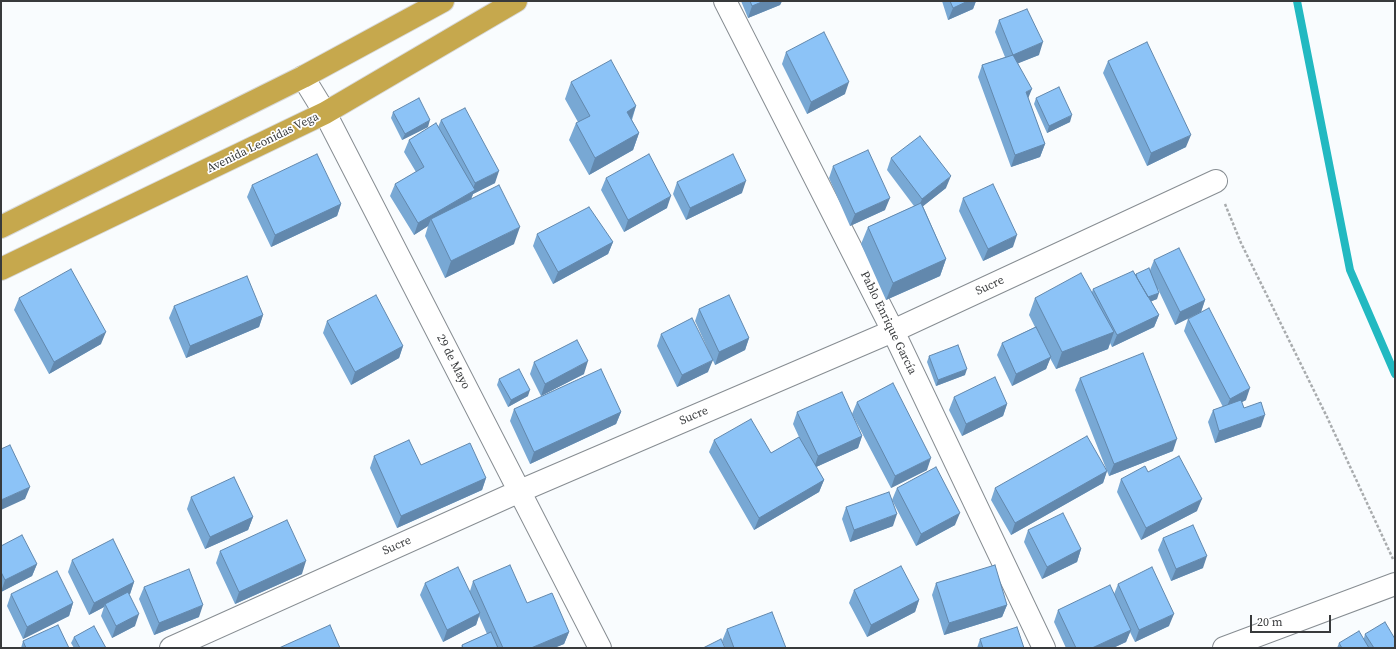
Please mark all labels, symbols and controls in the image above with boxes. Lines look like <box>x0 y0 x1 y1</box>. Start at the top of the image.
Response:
street label: Avenida Leonidas Vega <box>205 110 321 176</box>
street label: Pablo Enrique García <box>857 269 919 377</box>
street label: Sucre <box>973 273 1007 299</box>
street label: 29 de Mayo <box>433 332 473 392</box>
street label: Sucre <box>677 404 711 428</box>
street label: Sucre <box>380 533 414 559</box>
scale bar <box>1252 607 1333 633</box>
text: 20 m <box>1257 614 1283 630</box>

